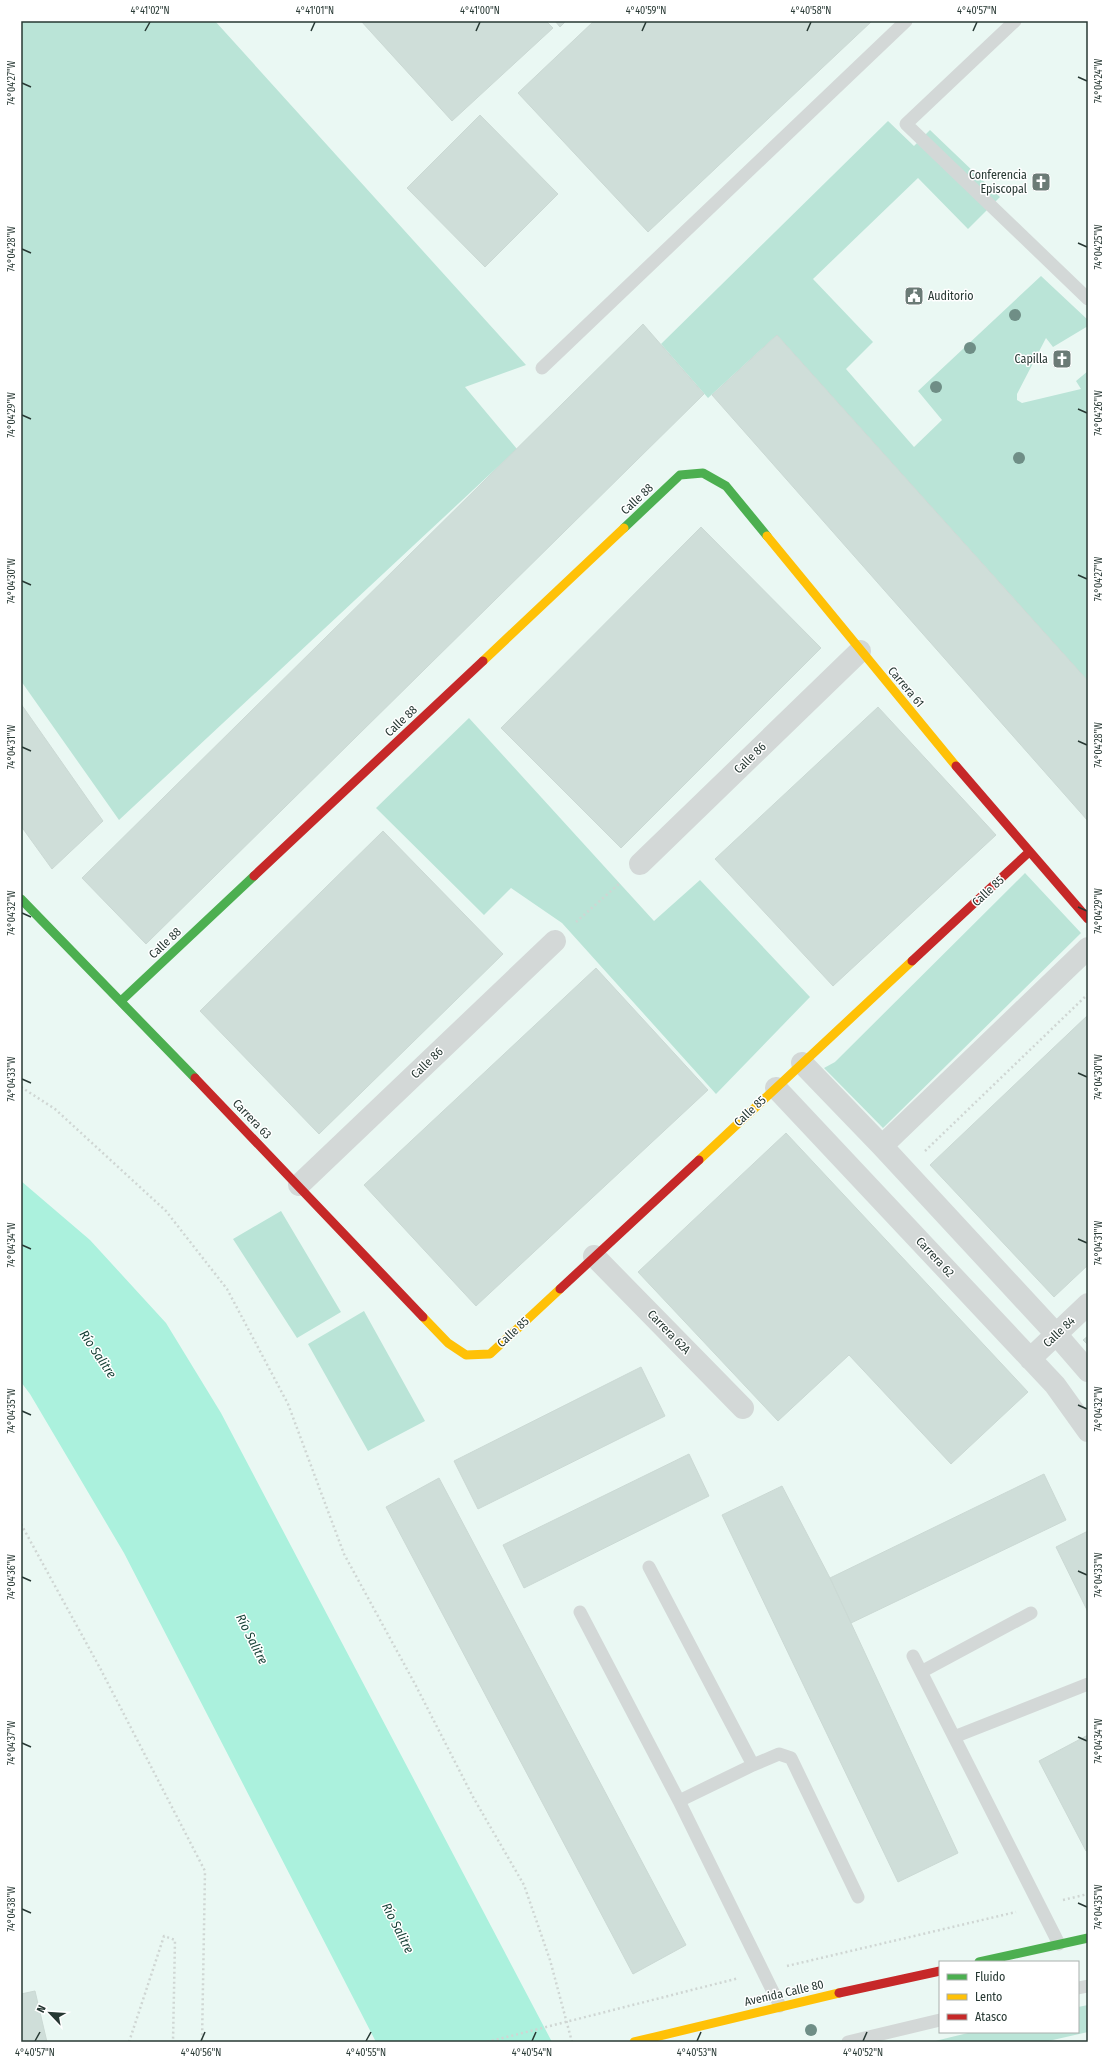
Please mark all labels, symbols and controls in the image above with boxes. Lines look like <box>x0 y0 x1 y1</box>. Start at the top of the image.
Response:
text: 4°41'02"N <box>130 5 170 17</box>
text: 4°41'01"N <box>296 5 334 17</box>
text: 4°41'00"N <box>460 5 500 17</box>
text: 4°40'59"N <box>626 5 666 17</box>
text: 4°40'58"N <box>791 5 831 17</box>
text: 4°40'57"N <box>957 5 997 17</box>
text: 74°04'24"W <box>1093 58 1105 103</box>
text: 74°04'27"W <box>6 60 18 105</box>
place label: Conferencia Episcopal <box>969 168 1027 196</box>
church icon: Conferencia Episcopal <box>1030 171 1052 193</box>
text: 74°04'25"W <box>1093 224 1105 269</box>
text: 74°04'28"W <box>6 226 18 272</box>
public building icon: Auditorio <box>903 285 925 307</box>
place label: Auditorio <box>928 289 974 303</box>
church icon: Capilla <box>1051 348 1073 370</box>
place label: Capilla <box>1015 352 1048 366</box>
text: 74°04'26"W <box>1093 390 1105 436</box>
text: 74°04'29"W <box>6 392 18 438</box>
street label: Calle 88 <box>618 481 656 517</box>
text: 74°04'27"W <box>1093 556 1105 601</box>
text: 74°04'30"W <box>6 558 18 604</box>
street label: Carrera 61 <box>885 664 927 710</box>
street label: Calle 88 <box>382 703 420 739</box>
text: 74°04'28"W <box>1093 722 1105 768</box>
text: 74°04'31"W <box>6 724 18 769</box>
street label: Calle 86 <box>731 739 769 776</box>
street label: Calle 85 <box>969 872 1007 909</box>
text: 74°04'29"W <box>1093 888 1105 934</box>
text: 74°04'32"W <box>6 890 18 935</box>
street label: Calle 88 <box>146 925 184 961</box>
street label: Calle 86 <box>408 1044 446 1081</box>
text: 74°04'30"W <box>1093 1054 1105 1100</box>
text: 74°04'33"W <box>6 1056 18 1102</box>
street label: Calle 85 <box>731 1092 769 1129</box>
street label: Carrera 63 <box>230 1096 274 1142</box>
text: 74°04'31"W <box>1093 1220 1105 1265</box>
text: 74°04'34"W <box>6 1222 18 1267</box>
street label: Carrera 62 <box>913 1234 957 1280</box>
street label: Carrera 62A <box>645 1307 694 1357</box>
street label: Calle 85 <box>494 1313 532 1350</box>
street label: Calle 84 <box>1040 1314 1078 1350</box>
water label: Río Salitre <box>77 1327 119 1381</box>
text: 74°04'32"W <box>1093 1386 1105 1431</box>
text: 74°04'35"W <box>6 1388 18 1433</box>
text: 74°04'33"W <box>1093 1552 1105 1598</box>
text: 74°04'36"W <box>6 1554 18 1600</box>
water label: Río Salitre <box>233 1611 271 1667</box>
text: 74°04'34"W <box>1093 1718 1105 1763</box>
text: 74°04'37"W <box>6 1720 18 1765</box>
text: 74°04'35"W <box>1093 1884 1105 1929</box>
text: 74°04'38"W <box>6 1886 18 1932</box>
water label: Río Salitre <box>379 1900 417 1956</box>
legend <box>939 1961 1079 2033</box>
text: Fluido <box>975 1970 1005 1984</box>
street label: Avenida Calle 80 <box>743 1977 825 2009</box>
text: Lento <box>975 1990 1002 2004</box>
north arrow <box>30 1993 70 2033</box>
text: N <box>34 2003 49 2015</box>
text: Atasco <box>975 2010 1007 2024</box>
text: 4°40'57"N <box>15 2047 55 2059</box>
text: 4°40'56"N <box>181 2047 221 2059</box>
text: 4°40'55"N <box>346 2047 386 2059</box>
text: 4°40'54"N <box>512 2047 552 2059</box>
text: 4°40'53"N <box>677 2047 717 2059</box>
text: 4°40'52"N <box>843 2047 883 2059</box>

